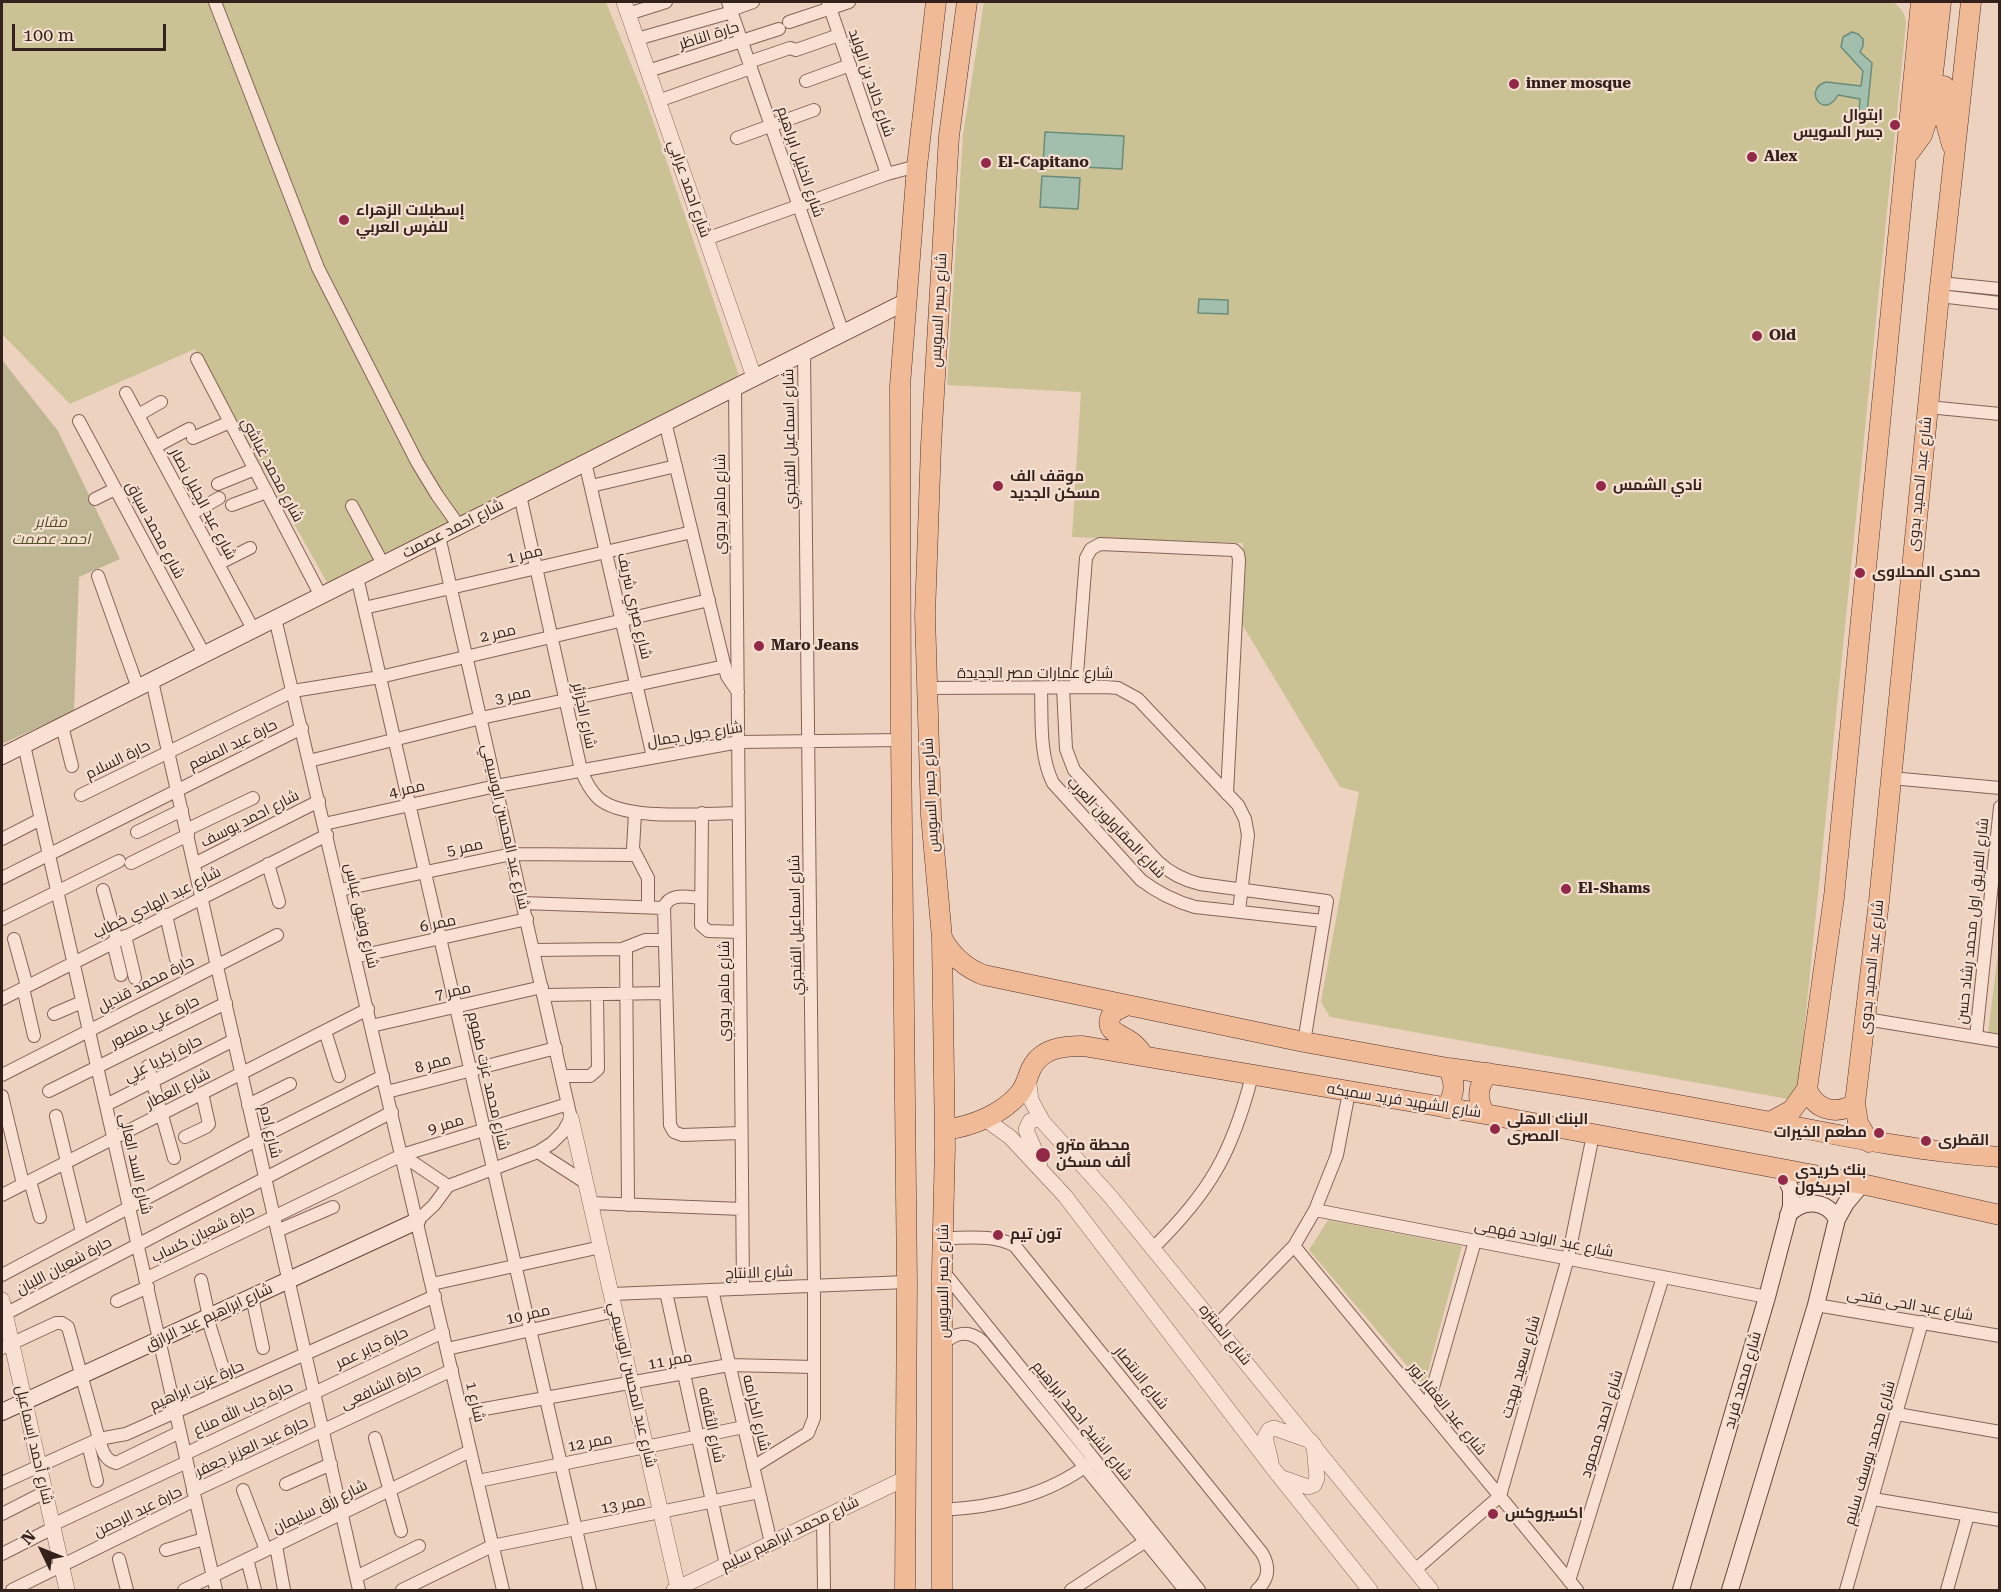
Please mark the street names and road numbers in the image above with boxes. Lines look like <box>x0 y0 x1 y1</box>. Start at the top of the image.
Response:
street label: حارة الناظر <box>677 18 741 54</box>
street label: شارع خالد بن الوليد <box>844 27 898 139</box>
street label: شارع الخليل ابراهيم <box>773 104 827 220</box>
street label: شارع احمد عرابي <box>664 138 714 240</box>
street label: شارع جسر السويس <box>927 252 951 368</box>
street label: شارع اسماعيل الفنجري <box>780 369 800 509</box>
street label: شارع محمد غباشي <box>237 415 307 525</box>
street label: شارع عبد الحميد بدوى <box>1904 416 1936 552</box>
street label: شارع عبد الجليل نصار <box>166 445 240 563</box>
street label: شارع ماهر بدوي <box>712 454 730 554</box>
street label: شارع محمد سباق <box>122 478 188 582</box>
street label: شارع احمد عصمت <box>399 496 507 562</box>
street label: ممر 1 <box>505 542 545 568</box>
street label: شارع صبري شريف <box>613 551 655 661</box>
street label: ممر 2 <box>478 621 518 647</box>
street label: شارع عمارات مصر الجديدة <box>957 665 1113 683</box>
street label: شارع الجزائر <box>568 681 600 751</box>
street label: ممر 3 <box>493 683 533 709</box>
street label: حارة عبد المنعم <box>186 716 280 774</box>
street label: شارع جول جمال <box>646 719 744 751</box>
street label: حارة السلام <box>83 737 153 783</box>
street label: شارع جسر السويس <box>919 737 943 853</box>
street label: شارع عبد المحسن الوسيمي <box>477 743 533 911</box>
street label: شارع المقاولون العرب <box>1063 774 1169 882</box>
street label: ممر 4 <box>387 777 427 803</box>
street label: شارع احمد يوسف <box>198 786 302 852</box>
street label: شارع الفريق اول محمد رشاد حسن <box>1953 817 1993 1025</box>
street label: ممر 5 <box>445 835 485 861</box>
street label: شارع اسماعيل الفنجري <box>786 855 806 995</box>
street label: شارع وفيق عباس <box>340 862 382 970</box>
street label: شارع عبد الهادي خطاب <box>90 863 224 943</box>
street label: شارع عبد الحميد بدوى <box>1856 899 1888 1035</box>
street label: ممر 6 <box>418 911 458 937</box>
street label: شارع ماهر بدوي <box>716 941 734 1041</box>
street label: حارة محمد قنديل <box>95 952 197 1016</box>
street label: ممر 7 <box>433 979 473 1005</box>
street label: حارة علي منصور <box>108 992 202 1052</box>
street label: شارع محمد عزت طموم <box>463 1010 513 1152</box>
street label: حارة زكريا علي <box>121 1032 205 1086</box>
street label: ممر 8 <box>413 1051 453 1077</box>
street label: شارع العطار <box>143 1065 213 1113</box>
street label: شارع الشهيد فريد سميكه <box>1325 1080 1483 1122</box>
street label: شارع ادم <box>255 1104 285 1160</box>
street label: ممر 9 <box>426 1111 466 1139</box>
street label: شارع السد العالى <box>115 1112 155 1216</box>
street label: حارة شعبان كساب <box>149 1201 257 1267</box>
street label: شارع عبد الواحد فهمى <box>1473 1217 1615 1261</box>
street label: شارع جسر السويس <box>935 1224 953 1338</box>
street label: حارة شعبان اللبان <box>13 1233 115 1299</box>
street label: شارع الانتاج <box>725 1263 793 1283</box>
street label: شارع ابراهيم عبد الرازق <box>143 1280 275 1354</box>
street label: شارع عبد الحى فتحى <box>1845 1285 1975 1325</box>
street label: ممر 10 <box>504 1301 552 1329</box>
street label: شارع عبد المحسن الوسيمي <box>604 1301 660 1469</box>
street label: شارع المنتزه <box>1195 1301 1255 1369</box>
street label: شارع سعيد بهجت <box>1498 1313 1544 1421</box>
street label: حارة جابر عمر <box>333 1323 411 1373</box>
street label: شارع محمد فريد <box>1721 1329 1765 1431</box>
street label: شارع الانتصار <box>1110 1343 1172 1413</box>
street label: ممر 11 <box>646 1348 694 1374</box>
street label: حارة عزت ابراهيم <box>147 1357 247 1415</box>
street label: شارع الشيخ احمد ابراهيم <box>1028 1358 1136 1484</box>
street label: شارع عبد الغفار نور <box>1404 1359 1490 1459</box>
street label: حارة الشافعى <box>338 1361 424 1413</box>
street label: شارع احمد محمود <box>1577 1368 1627 1480</box>
street label: شارع الكرامه <box>738 1373 774 1453</box>
street label: حارة جاب الله مناع <box>190 1378 296 1440</box>
street label: شارع محمد يوسف سليم <box>1841 1379 1899 1527</box>
street label: شارع 1 <box>462 1380 488 1424</box>
street label: شارع أحمد إسماعيل <box>12 1384 56 1506</box>
street label: شارع الثقافه <box>694 1385 728 1465</box>
street label: حارة عبد العزيز جعفر <box>193 1413 311 1481</box>
street label: ممر 12 <box>566 1430 614 1456</box>
street label: شارع رزق سليمان <box>270 1476 370 1538</box>
street label: حارة عبد الرحمن <box>91 1483 185 1541</box>
street label: ممر 13 <box>599 1492 647 1518</box>
street label: شارع محمد ابراهيم سليم <box>718 1493 862 1575</box>

